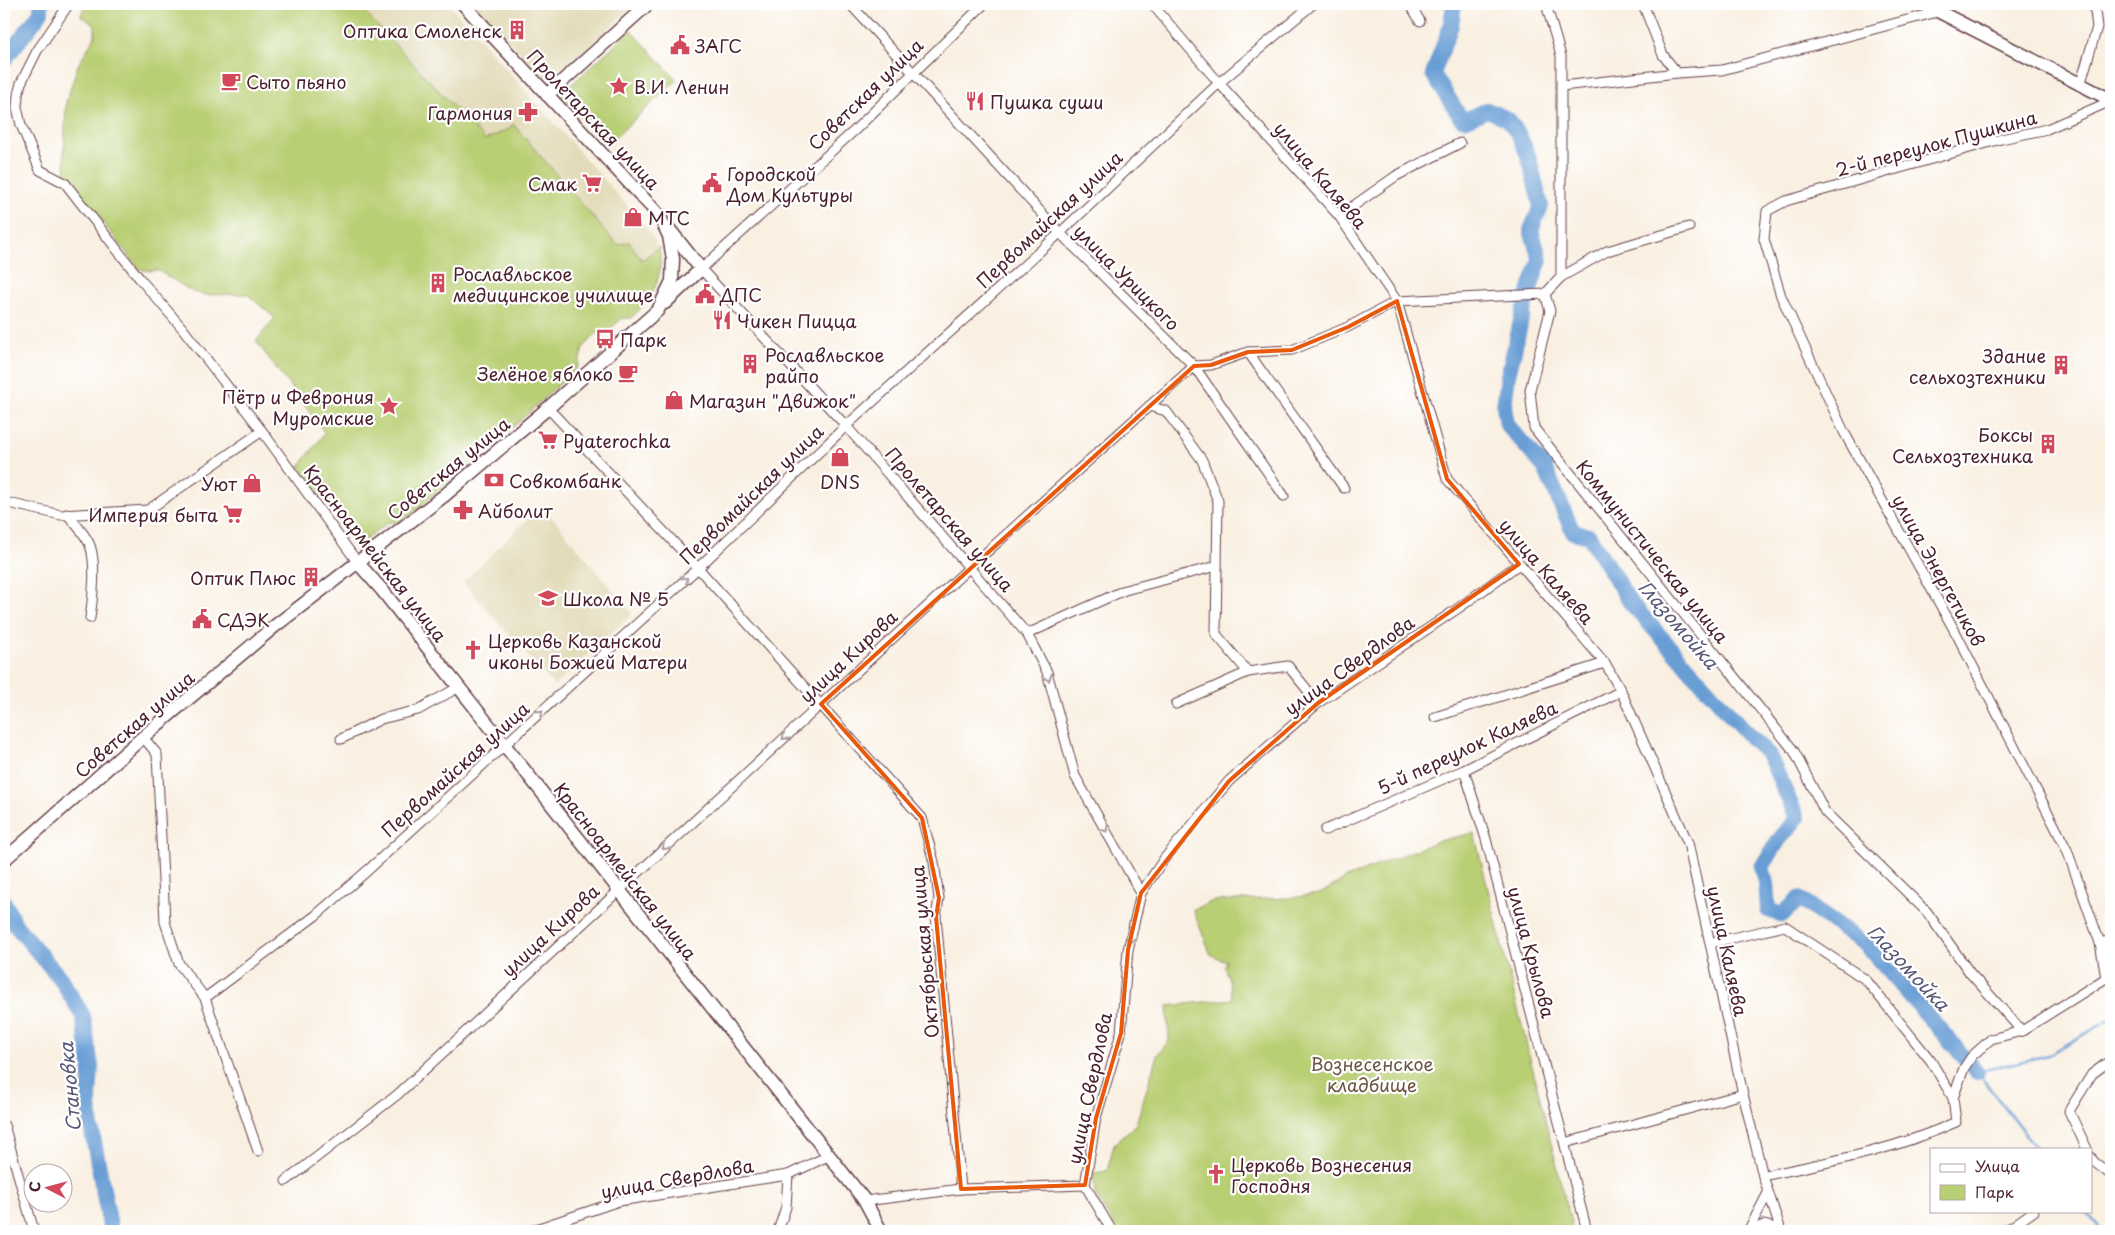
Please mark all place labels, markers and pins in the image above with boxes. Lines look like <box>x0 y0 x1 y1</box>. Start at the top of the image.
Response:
place label: Оптика Смоленск <box>343 17 502 44</box>
building icon: Оптика Смоленск <box>506 19 528 41</box>
place label: ЗАГС <box>694 32 742 59</box>
public building icon: ЗАГС <box>669 34 691 56</box>
place label: Сыто пьяно <box>246 68 347 95</box>
cafe icon: Сыто пьяно <box>220 70 242 92</box>
place label: В.И. Ленин <box>634 73 729 100</box>
place icon: В.И. Ленин <box>608 75 630 97</box>
place label: Пушка суши <box>990 88 1103 115</box>
restaurant icon: Пушка суши <box>964 90 986 112</box>
place label: Гармония <box>428 99 513 126</box>
pharmacy icon: Гармония <box>517 101 539 123</box>
place label: Городской Дом Культуры <box>726 160 853 208</box>
place label: Смак <box>528 170 577 197</box>
supermarket icon: Смак <box>581 172 603 194</box>
public building icon: Городской Дом Культуры <box>701 172 723 194</box>
place label: МТС <box>648 204 690 231</box>
shop icon: МТС <box>622 206 644 228</box>
place label: Рославльское медицинское училище <box>453 260 654 308</box>
building icon: Рославльское медицинское училище <box>427 272 449 294</box>
place label: ДПС <box>719 281 762 308</box>
public building icon: ДПС <box>694 283 716 305</box>
place label: Чикен Пицца <box>737 307 857 334</box>
restaurant icon: Чикен Пицца <box>711 309 733 331</box>
place label: Парк <box>620 326 667 353</box>
bus stop icon: Парк <box>594 328 616 350</box>
place label: Рославльское райпо <box>765 341 885 389</box>
place label: Здание сельхозтехники <box>1909 342 2046 390</box>
building icon: Рославльское райпо <box>739 353 761 375</box>
building icon: Здание сельхозтехники <box>2050 354 2072 376</box>
place label: Зелёное яблоко <box>477 360 613 387</box>
cafe icon: Зелёное яблоко <box>617 362 639 384</box>
place label: Пётр и Феврония Муромские <box>222 383 374 431</box>
place label: Магазин "Движок" <box>689 387 856 414</box>
shop icon: Магазин "Движок" <box>663 389 685 411</box>
place icon: Пётр и Феврония Муромские <box>378 395 400 417</box>
place label: Боксы Сельхозтехника <box>1892 421 2034 469</box>
place label: Pyaterochka <box>563 427 671 454</box>
supermarket icon: Pyaterochka <box>537 429 559 451</box>
building icon: Боксы Сельхозтехника <box>2037 433 2059 455</box>
shop icon: DNS <box>829 446 851 468</box>
place label: Совкомбанк <box>509 467 622 494</box>
place label: DNS <box>820 468 860 495</box>
bank icon: Совкомбанк <box>483 469 505 491</box>
place label: Уют <box>201 470 237 497</box>
shop icon: Уют <box>241 472 263 494</box>
place label: Айболит <box>478 497 554 524</box>
pharmacy icon: Айболит <box>452 499 474 521</box>
place label: Империя быта <box>89 501 218 528</box>
supermarket icon: Империя быта <box>222 503 244 525</box>
place label: Оптик Плюс <box>190 564 296 591</box>
building icon: Оптик Плюс <box>300 566 322 588</box>
place label: Школа № 5 <box>563 585 669 612</box>
school or university icon: Школа № 5 <box>537 587 559 609</box>
place label: СДЭК <box>217 606 270 633</box>
public building icon: СДЭК <box>191 608 213 630</box>
place label: Церковь Казанской иконы Божией Матери <box>488 627 688 675</box>
church icon: Церковь Казанской иконы Божией Матери <box>462 639 484 661</box>
place label: Церковь Вознесения Господня <box>1231 1151 1412 1199</box>
church icon: Церковь Вознесения Господня <box>1205 1163 1227 1185</box>

